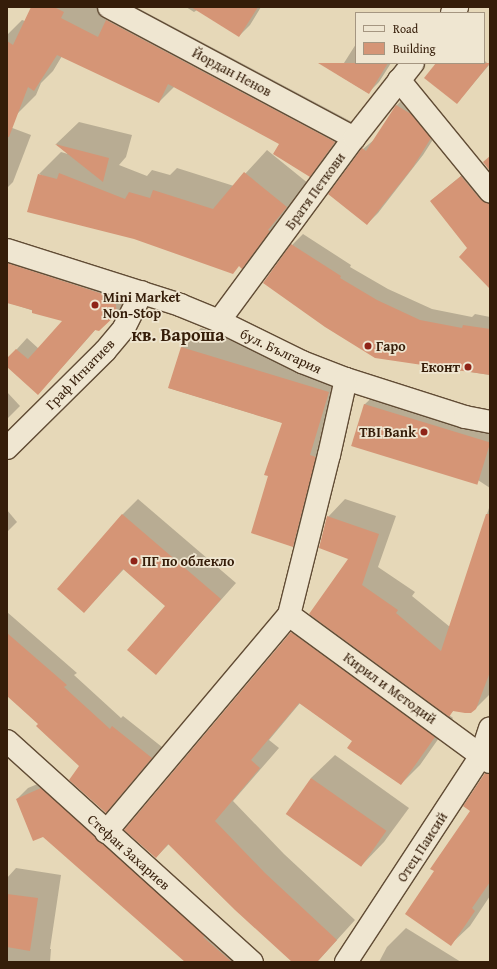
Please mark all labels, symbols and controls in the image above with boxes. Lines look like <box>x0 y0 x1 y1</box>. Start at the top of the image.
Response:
legend <box>355 12 485 64</box>
text: Road <box>393 20 418 37</box>
text: Building <box>393 40 436 57</box>
street label: Йордан Ненов <box>189 44 275 100</box>
street label: Братя Петкови <box>281 149 349 233</box>
place label: Mini Market Non-Stop <box>103 289 181 322</box>
marker: Mini Market Non-Stop <box>90 300 100 310</box>
district label: кв. Вароша <box>132 324 224 346</box>
street label: бул. България <box>238 325 324 377</box>
street label: Граф Игнатиев <box>42 335 118 413</box>
place label: Гаро <box>376 338 406 354</box>
marker: Гаро <box>363 341 373 351</box>
place label: Еконт <box>421 359 460 375</box>
marker: Еконт <box>463 362 473 372</box>
place label: TBI Bank <box>359 424 416 440</box>
marker: TBI Bank <box>419 427 429 437</box>
place label: ПГ по облекло <box>142 553 234 569</box>
marker: ПГ по облекло <box>129 556 139 566</box>
street label: Кирил и Методий <box>340 649 440 727</box>
street label: Отец Паисий <box>393 809 451 885</box>
street label: Стефан Захариев <box>84 811 174 893</box>

